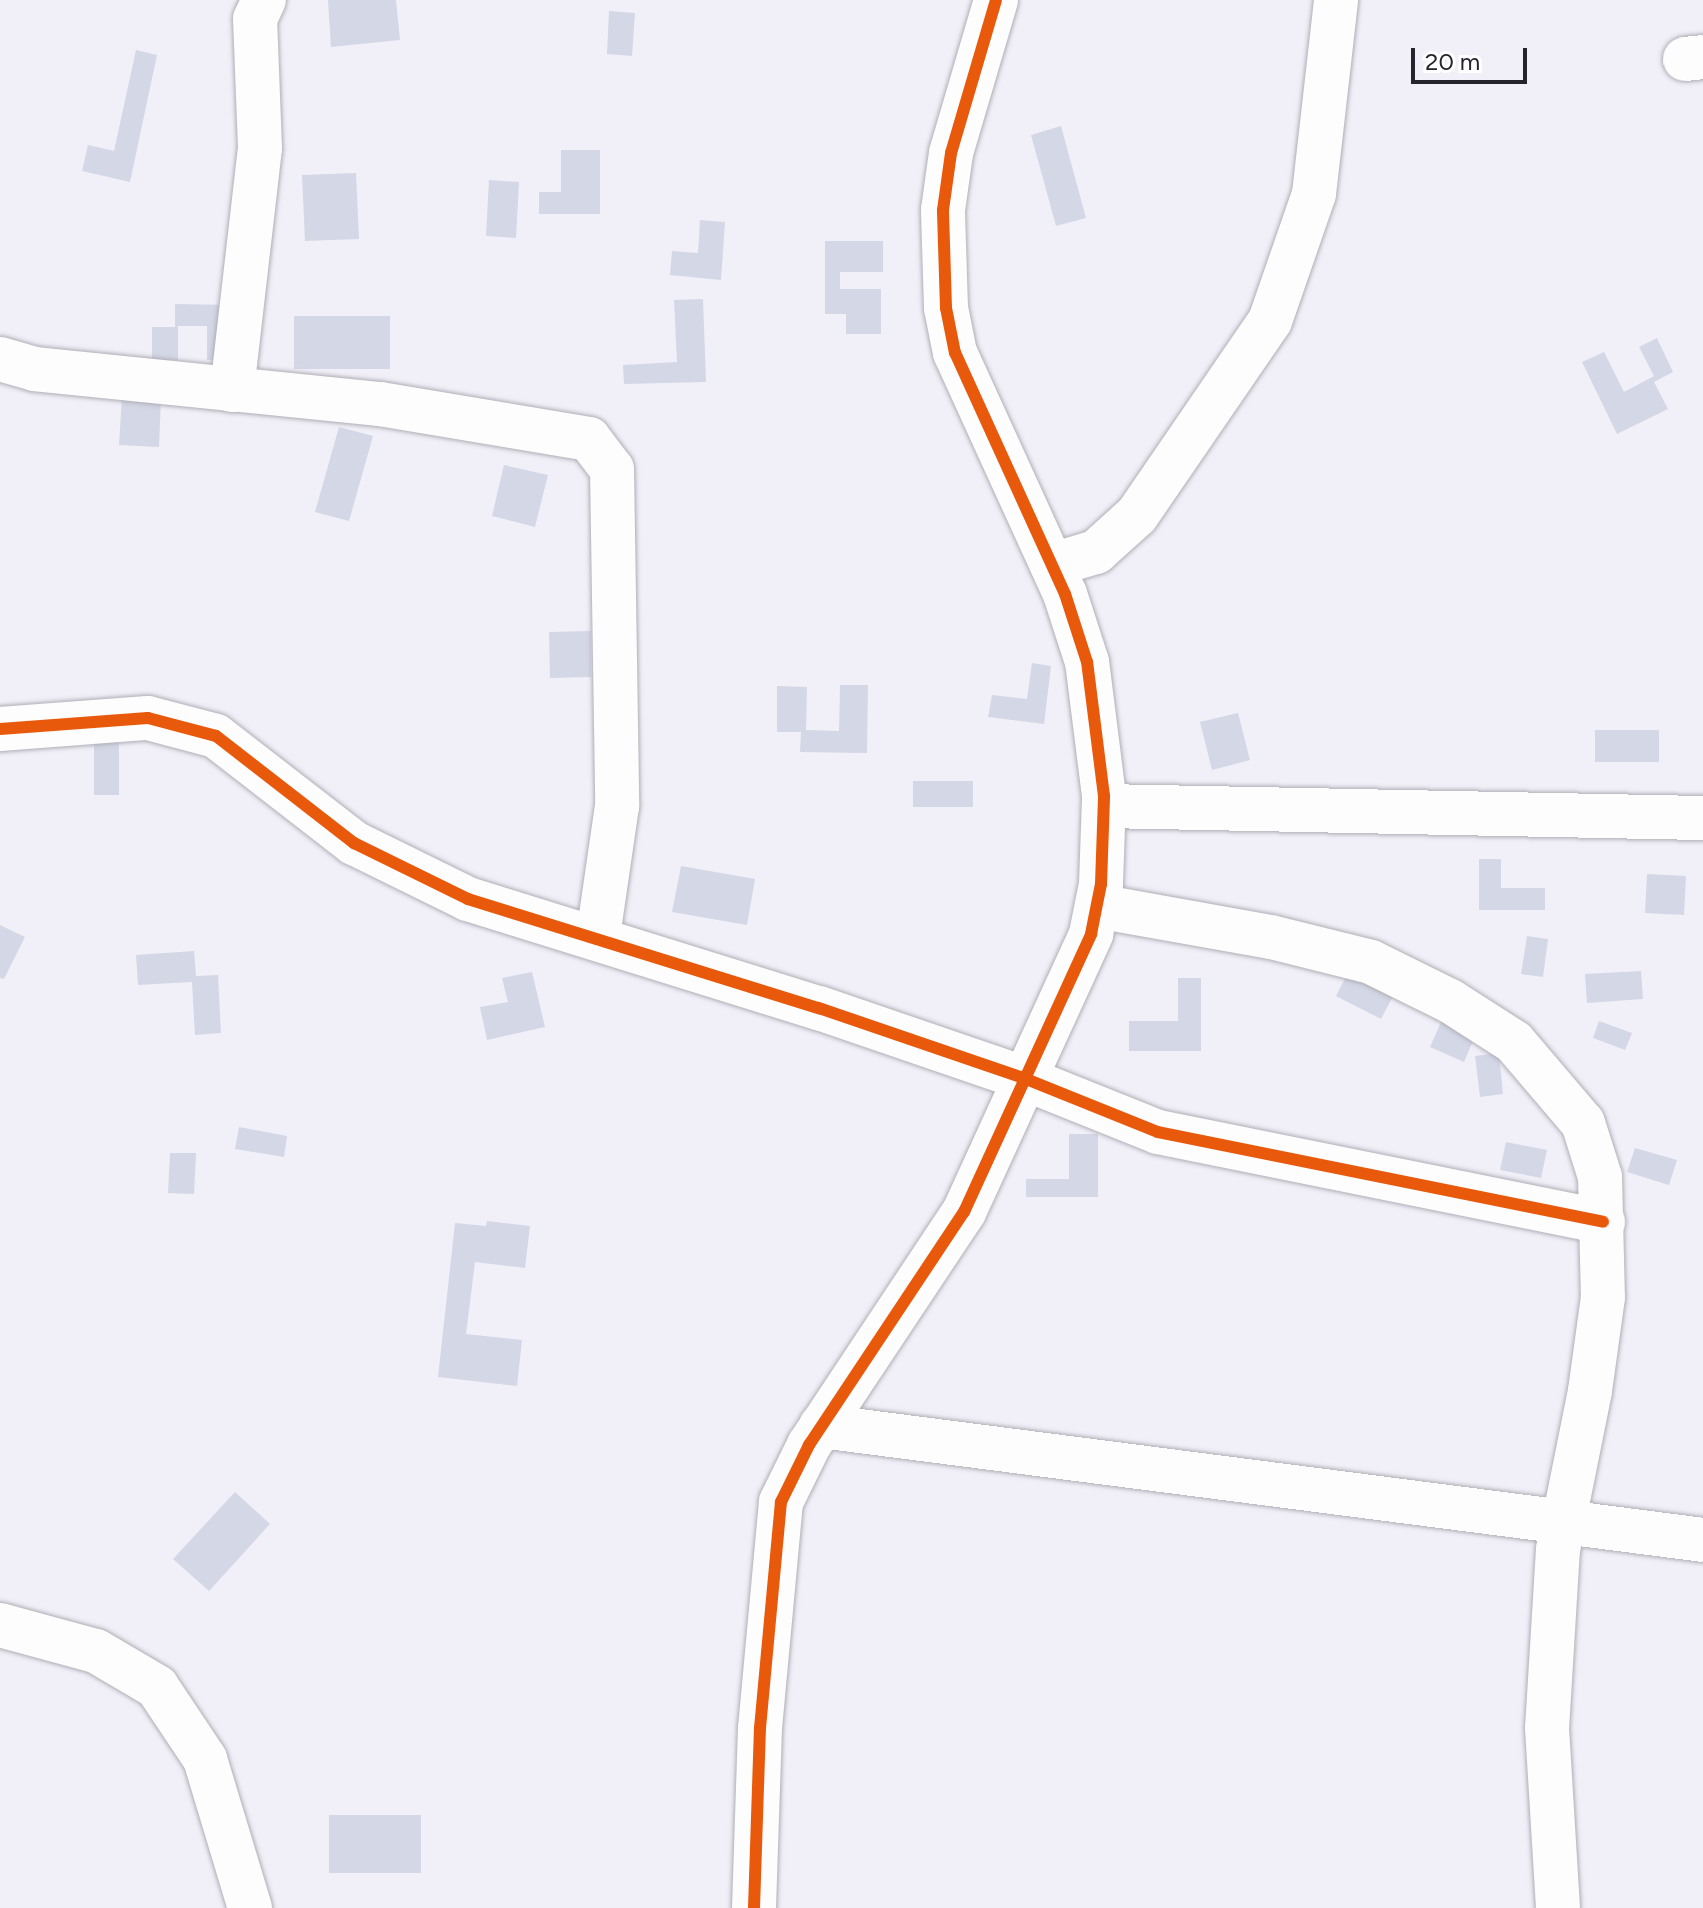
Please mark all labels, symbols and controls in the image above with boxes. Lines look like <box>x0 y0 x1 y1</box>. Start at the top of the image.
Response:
scale bar <box>1415 32 1531 82</box>
text: 20 m <box>1425 47 1480 76</box>

